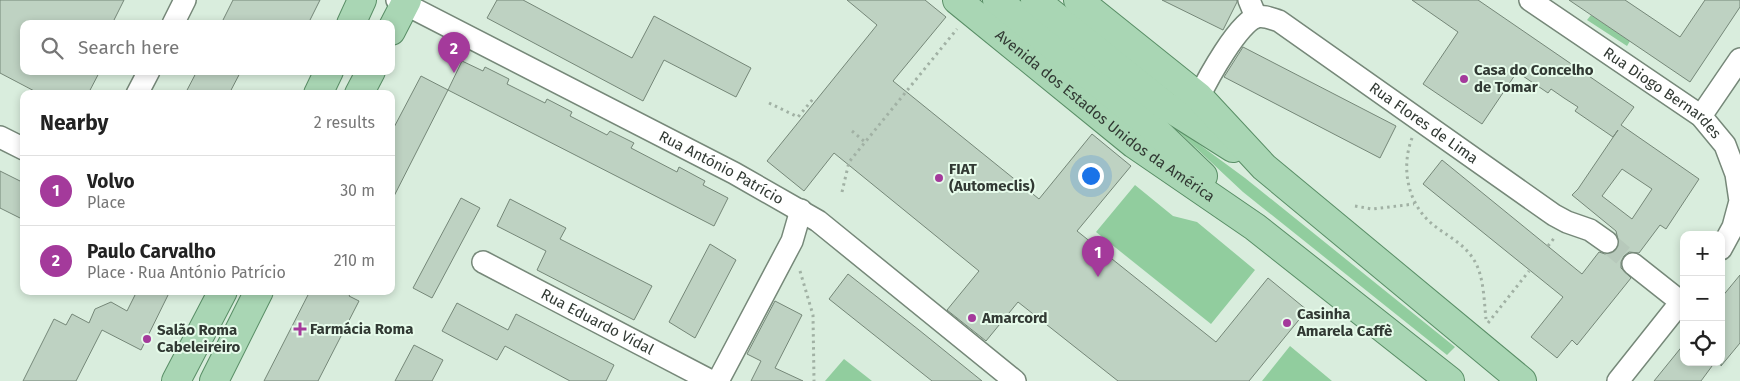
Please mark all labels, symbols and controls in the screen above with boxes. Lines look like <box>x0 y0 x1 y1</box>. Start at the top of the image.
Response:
search box <box>20 20 395 75</box>
street label: Avenida dos Estados Unidos da América <box>992 26 1218 206</box>
pin: 2 <box>438 32 470 73</box>
icon: search <box>38 34 66 62</box>
text: Search here <box>78 36 179 59</box>
street label: Rua Diogo Bernardes <box>1600 43 1725 142</box>
place label: Casa do Concelho de Tomar <box>1474 61 1594 96</box>
marker: Casa do Concelho de Tomar <box>1458 73 1470 85</box>
street label: Rua Flores de Lima <box>1366 79 1481 168</box>
text: Nearby <box>40 110 108 136</box>
text: 2 results <box>314 113 375 132</box>
street label: Rua António Patrício <box>656 127 787 208</box>
place label: FIAT (Automeclis) <box>949 160 1035 195</box>
your location <box>1078 163 1104 189</box>
text: Volvo <box>87 170 135 193</box>
marker: FIAT (Automeclis) <box>933 172 945 184</box>
text: 1 <box>52 181 60 200</box>
text: 30 m <box>340 181 375 200</box>
text: Place <box>87 193 126 212</box>
map controls <box>1680 231 1725 366</box>
button: + <box>1680 231 1725 276</box>
pin: 1 <box>1082 236 1114 277</box>
text: Paulo Carvalho <box>87 240 216 263</box>
text: 2 <box>52 251 60 270</box>
text: 210 m <box>334 251 375 270</box>
text: Place · Rua António Patrício <box>87 263 286 282</box>
button: − <box>1680 276 1725 321</box>
street label: Rua Eduardo Vidal <box>538 285 657 359</box>
place label: Casinha Amarela Caffè <box>1296 305 1392 340</box>
place label: Amarcord <box>981 309 1048 327</box>
marker: Amarcord <box>966 312 978 324</box>
marker: Casinha Amarela Caffè <box>1281 317 1293 329</box>
place label: Farmácia Roma <box>310 320 413 338</box>
place label: Salão Roma Cabeleireiro <box>157 321 240 356</box>
button: locate <box>1680 321 1725 366</box>
marker: Farmácia Roma <box>294 323 306 335</box>
marker: Salão Roma Cabeleireiro <box>141 333 153 345</box>

